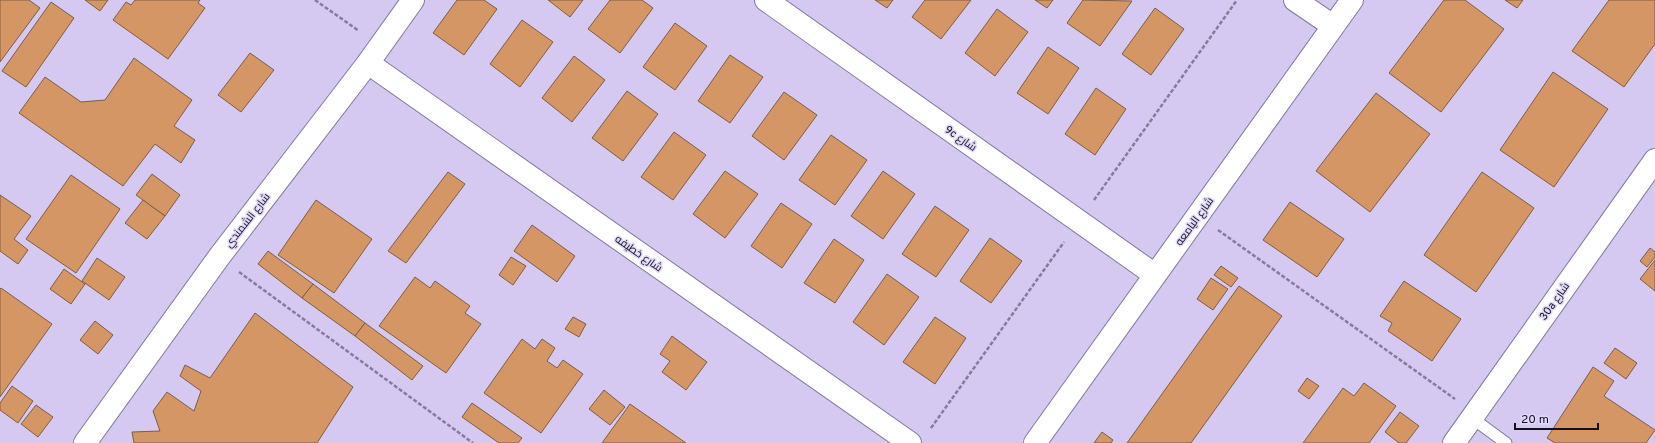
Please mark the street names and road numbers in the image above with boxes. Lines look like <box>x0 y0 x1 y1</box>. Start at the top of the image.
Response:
street label: 9c شارع <box>942 123 979 155</box>
street label: شارع الشمندي <box>222 190 274 251</box>
street label: شارع اليامعه <box>1172 195 1217 249</box>
street label: شارع خطيفه <box>612 232 665 275</box>
street label: 30a شارع <box>1537 280 1573 323</box>

